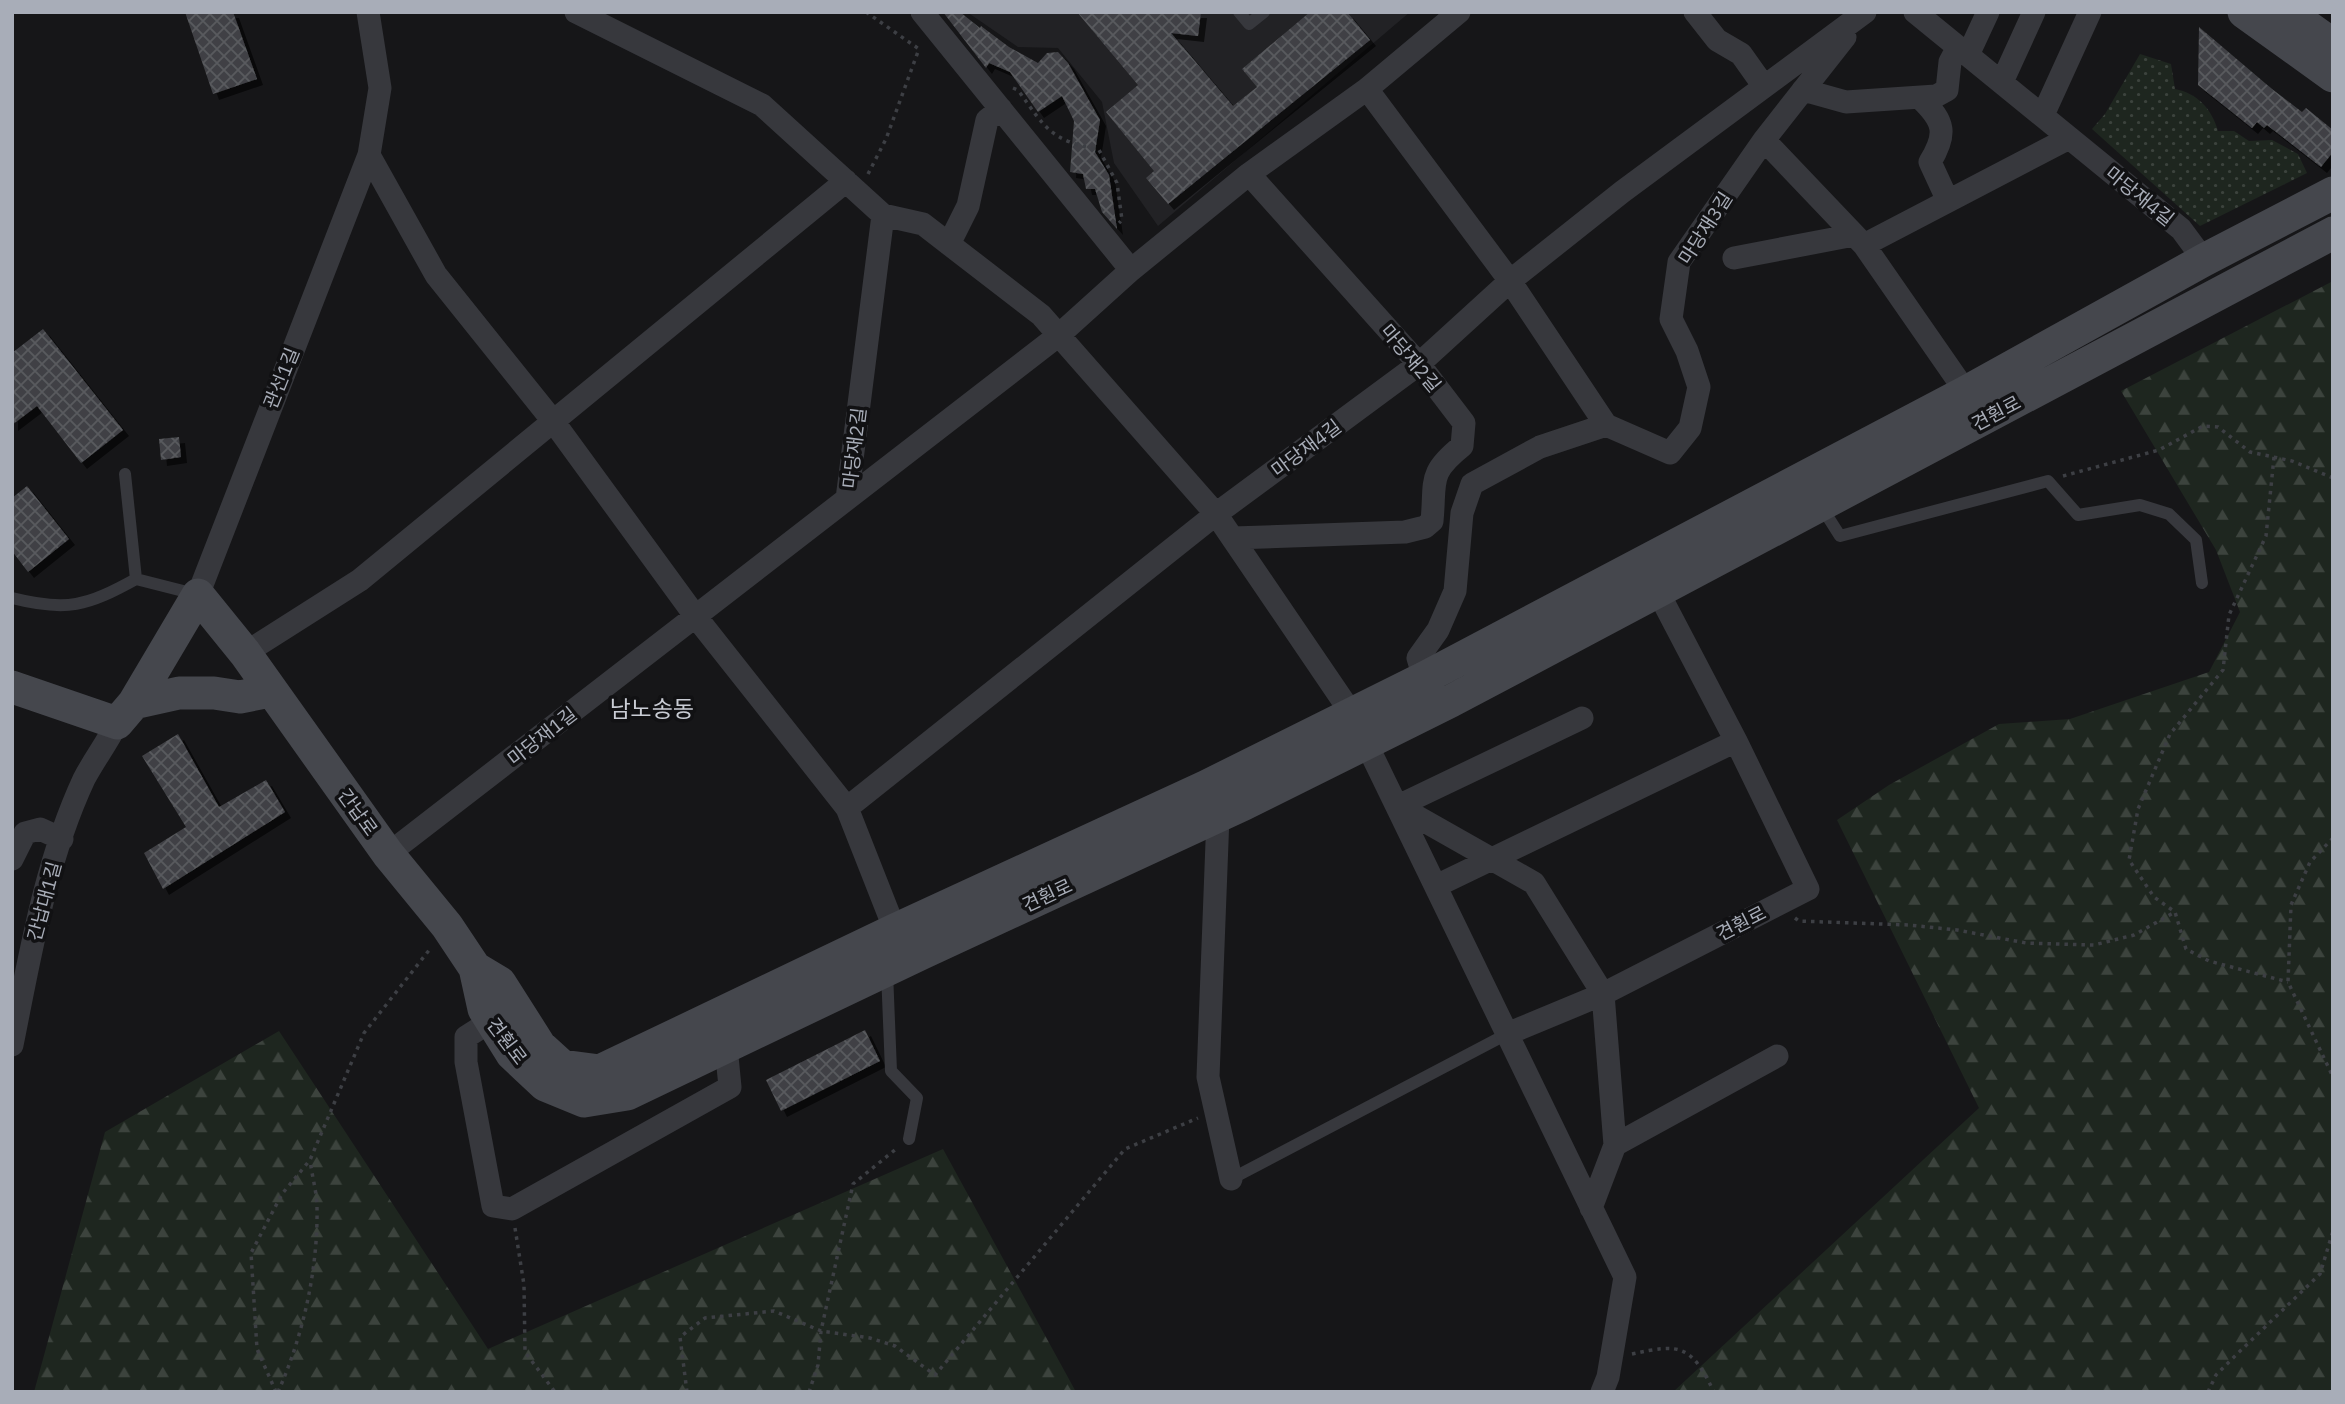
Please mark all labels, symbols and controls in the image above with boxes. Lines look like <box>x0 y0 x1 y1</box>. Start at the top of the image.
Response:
street label: 마당재4길 <box>2101 161 2179 231</box>
street label: 마당재3길 <box>1673 187 1737 269</box>
street label: 마당재2길 <box>1376 319 1446 397</box>
street label: 관선1길 <box>258 344 304 412</box>
street label: 견훤로 <box>1967 390 2025 436</box>
street label: 마당재2길 <box>837 406 871 490</box>
street label: 마당재4길 <box>1266 414 1346 482</box>
district label: 남노송동 <box>610 693 694 723</box>
street label: 마당재1길 <box>503 702 581 770</box>
street label: 간납로 <box>333 784 383 840</box>
street label: 간납대1길 <box>22 859 66 943</box>
street label: 견훤로 <box>1018 873 1076 917</box>
street label: 견훤로 <box>1712 900 1770 946</box>
street label: 견훤로 <box>482 1013 532 1069</box>

